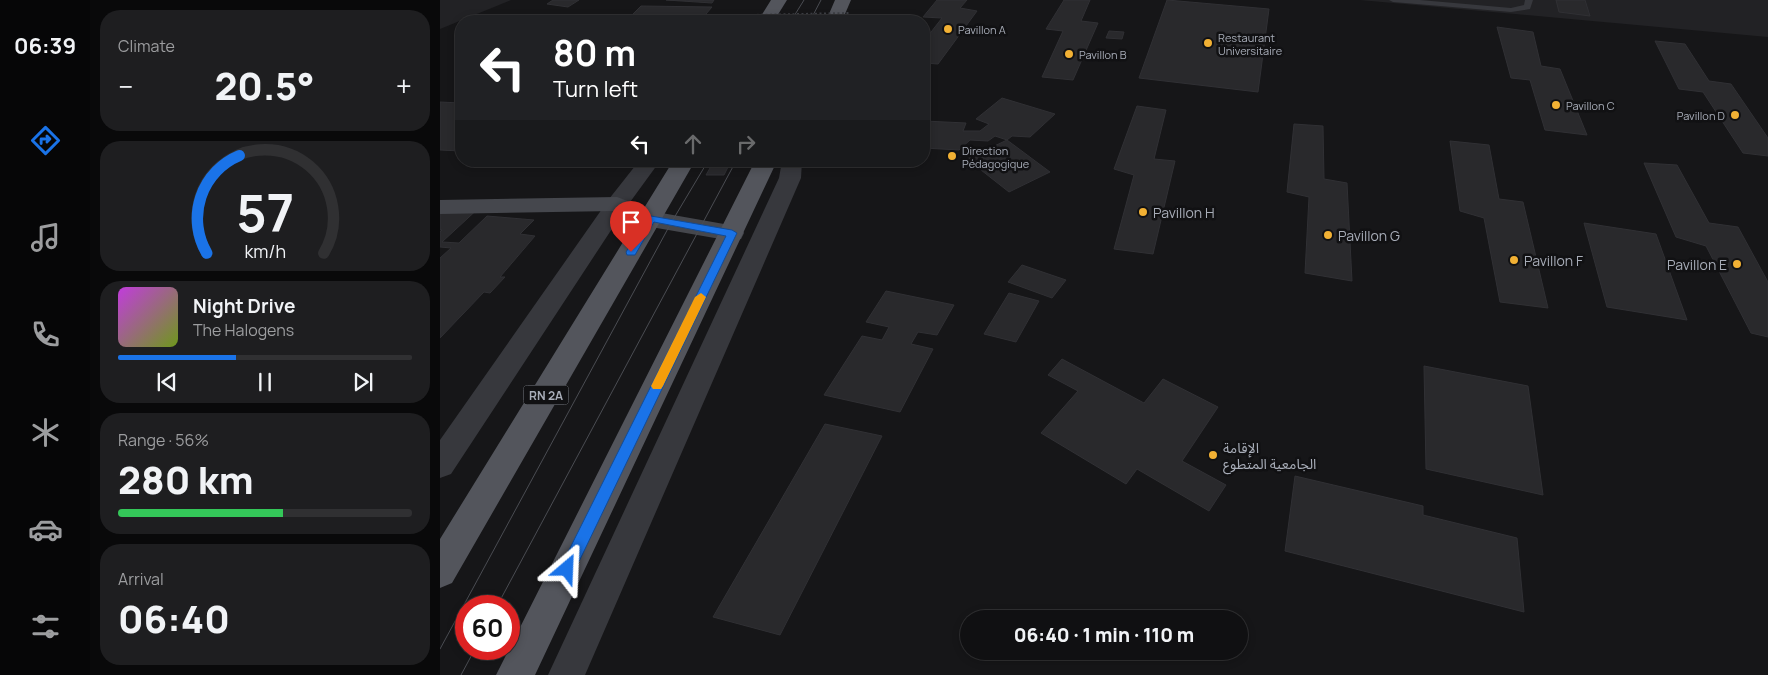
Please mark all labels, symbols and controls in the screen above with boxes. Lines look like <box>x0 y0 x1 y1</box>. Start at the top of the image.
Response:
place label: Pavillon A <box>958 22 1006 37</box>
marker: Pavillon A <box>942 23 954 35</box>
text: 80 m <box>553 29 636 77</box>
place label: Restaurant Universitaire <box>1218 30 1283 58</box>
text: 06:39 <box>14 31 76 61</box>
text: Climate <box>118 35 175 57</box>
icon: left <box>470 35 535 100</box>
marker: Restaurant Universitaire <box>1202 37 1214 49</box>
place label: Pavillon B <box>1079 47 1127 62</box>
marker: Pavillon B <box>1063 48 1075 60</box>
text: 20.5° <box>214 59 315 111</box>
text: − <box>118 67 133 105</box>
text: + <box>396 67 412 105</box>
text: Turn left <box>553 74 638 104</box>
place label: Pavillon C <box>1566 98 1615 113</box>
marker: Pavillon C <box>1550 99 1562 111</box>
place label: Pavillon D <box>1677 108 1725 123</box>
marker: Pavillon D <box>1729 109 1741 121</box>
icon: directions <box>28 123 63 158</box>
icon: left <box>626 130 654 158</box>
icon: ahead <box>679 130 707 158</box>
icon: right <box>732 130 760 158</box>
place label: Direction Pédagogique <box>962 143 1030 171</box>
marker: Direction Pédagogique <box>946 150 958 162</box>
text: 57 <box>236 177 294 248</box>
pin <box>610 201 652 252</box>
place label: Pavillon H <box>1153 203 1215 222</box>
marker: Pavillon H <box>1137 206 1149 218</box>
icon: arrive <box>617 208 645 236</box>
icon: music <box>28 220 63 255</box>
place label: Pavillon G <box>1338 226 1400 245</box>
marker: Pavillon G <box>1322 229 1334 241</box>
text: km/h <box>244 239 286 263</box>
place label: Pavillon F <box>1524 251 1583 270</box>
marker: Pavillon F <box>1508 254 1520 266</box>
place label: Pavillon E <box>1667 255 1727 274</box>
marker: Pavillon E <box>1731 258 1743 270</box>
text: Night Drive <box>193 293 295 319</box>
icon: phone <box>28 317 63 352</box>
text: The Halogens <box>193 319 294 341</box>
icon: previous <box>153 368 181 396</box>
icon: pause <box>251 368 279 396</box>
icon: next <box>349 368 377 396</box>
road number: RN 2A <box>524 386 568 404</box>
icon: climate <box>28 415 63 450</box>
text: Range · 56% <box>118 429 209 451</box>
place label: الإقامة الجامعية المتطوع <box>1223 438 1316 475</box>
marker: الإقامة الجامعية المتطوع <box>1207 449 1219 461</box>
text: 280 km <box>118 453 254 505</box>
icon: car <box>28 512 63 547</box>
position arrow <box>540 542 592 594</box>
text: Arrival <box>118 568 164 590</box>
text: 06:40 <box>118 592 230 644</box>
speed limit sign: 60 <box>455 595 520 660</box>
icon: filters <box>28 609 63 644</box>
text: 06:40 · 1 min · 110 m <box>1014 622 1194 648</box>

